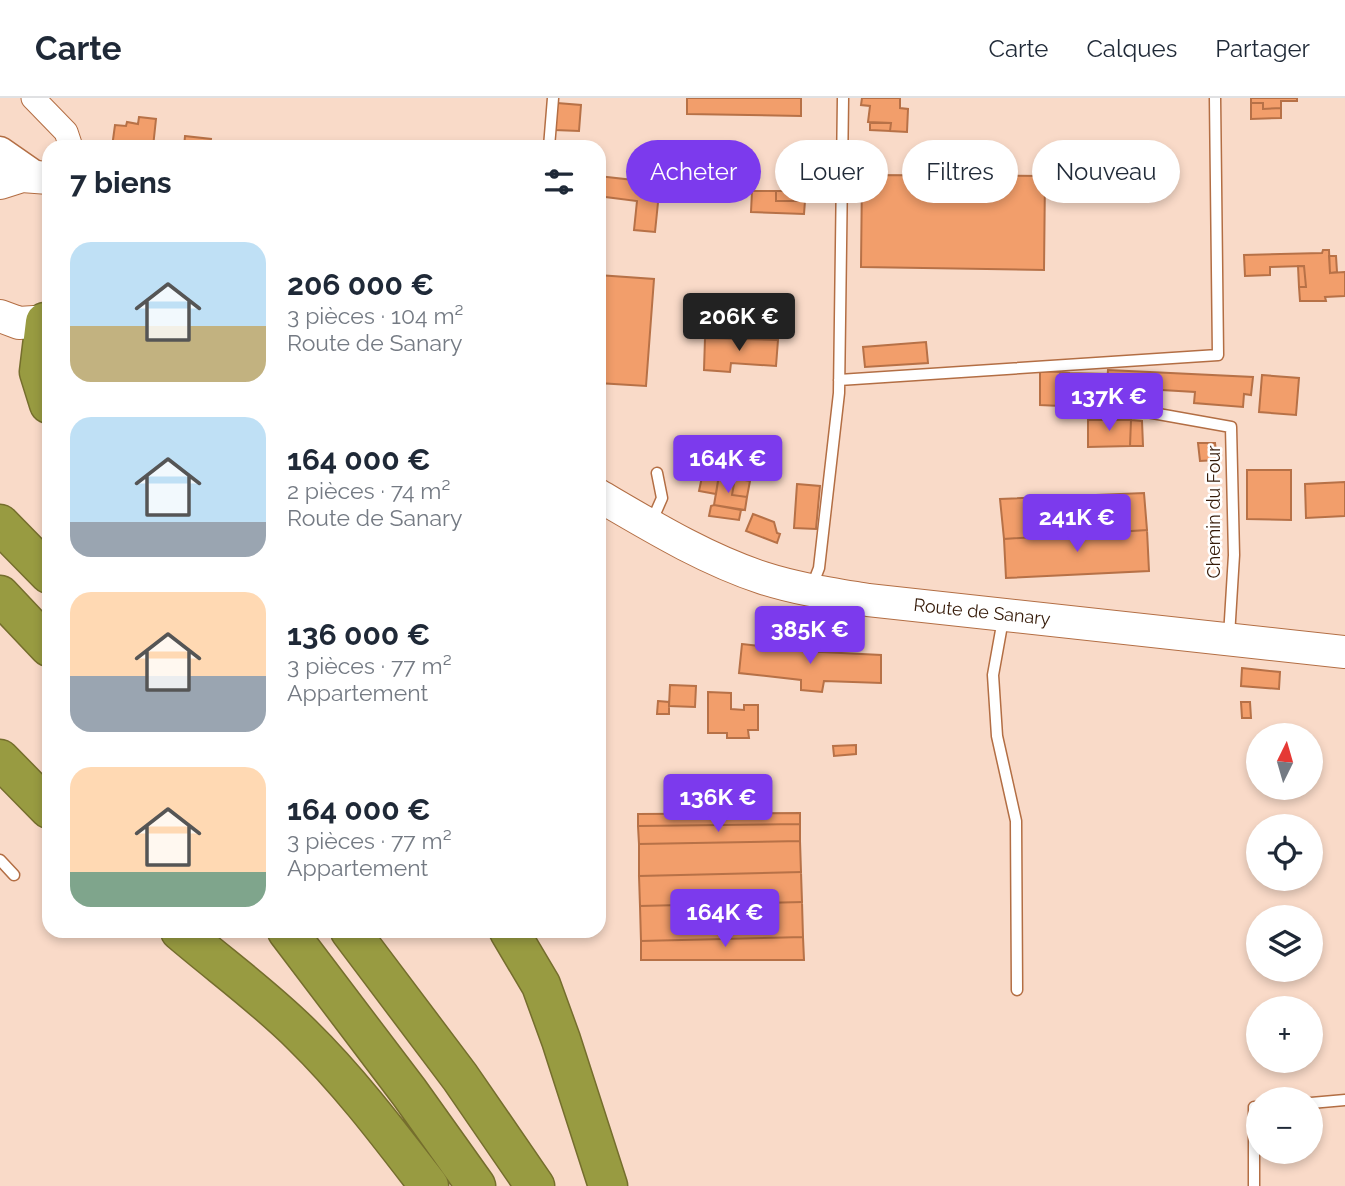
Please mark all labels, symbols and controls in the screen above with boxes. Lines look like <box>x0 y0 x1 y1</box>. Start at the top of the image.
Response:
text: Carte <box>35 29 122 68</box>
text: Carte <box>989 34 1048 63</box>
text: Calques <box>1086 34 1177 63</box>
text: Partager <box>1215 34 1310 63</box>
chip: Acheter <box>626 140 761 203</box>
chip: Louer <box>775 140 888 203</box>
chip: Filtres <box>902 140 1018 203</box>
chip: Nouveau <box>1032 140 1180 203</box>
icon: filters <box>540 163 578 201</box>
text: 7 biens <box>70 165 172 200</box>
text: 206 000 € <box>287 267 434 302</box>
icon: home <box>126 270 210 354</box>
pin: 206K € <box>682 294 796 353</box>
text: 3 pièces · 104 m² <box>287 302 463 329</box>
text: 206K € <box>699 302 779 329</box>
text: Route de Sanary <box>287 329 463 356</box>
pin: 137K € <box>1052 374 1166 433</box>
text: 137K € <box>1071 382 1147 409</box>
pin: 164K € <box>671 436 785 495</box>
text: 164 000 € <box>287 442 431 477</box>
text: 164K € <box>689 444 767 471</box>
icon: home <box>126 445 210 529</box>
street label: Chemin du Four <box>1203 445 1224 579</box>
text: 2 pièces · 74 m² <box>287 477 450 504</box>
pin: 241K € <box>1020 494 1134 554</box>
text: 241K € <box>1039 503 1115 530</box>
text: Route de Sanary <box>287 504 463 531</box>
street label: Route de Sanary <box>913 594 1052 629</box>
pin: 385K € <box>753 606 867 666</box>
text: 385K € <box>771 615 849 642</box>
text: 136 000 € <box>287 617 430 652</box>
icon: home <box>126 620 210 704</box>
text: 3 pièces · 77 m² <box>287 652 452 679</box>
text: Appartement <box>287 679 428 706</box>
north arrow <box>1246 723 1323 800</box>
map controls <box>1246 723 1323 1164</box>
pin: 136K € <box>661 774 775 834</box>
text: 136K € <box>679 783 757 810</box>
text: 164 000 € <box>287 792 431 827</box>
icon: home <box>126 795 210 879</box>
button: locate <box>1246 814 1323 891</box>
text: 3 pièces · 77 m² <box>287 827 452 854</box>
text: Appartement <box>287 854 428 881</box>
pin: 164K € <box>668 890 782 949</box>
text: 164K € <box>686 898 764 925</box>
button: layers <box>1246 905 1323 982</box>
button: + <box>1246 996 1323 1073</box>
button: − <box>1246 1087 1323 1164</box>

